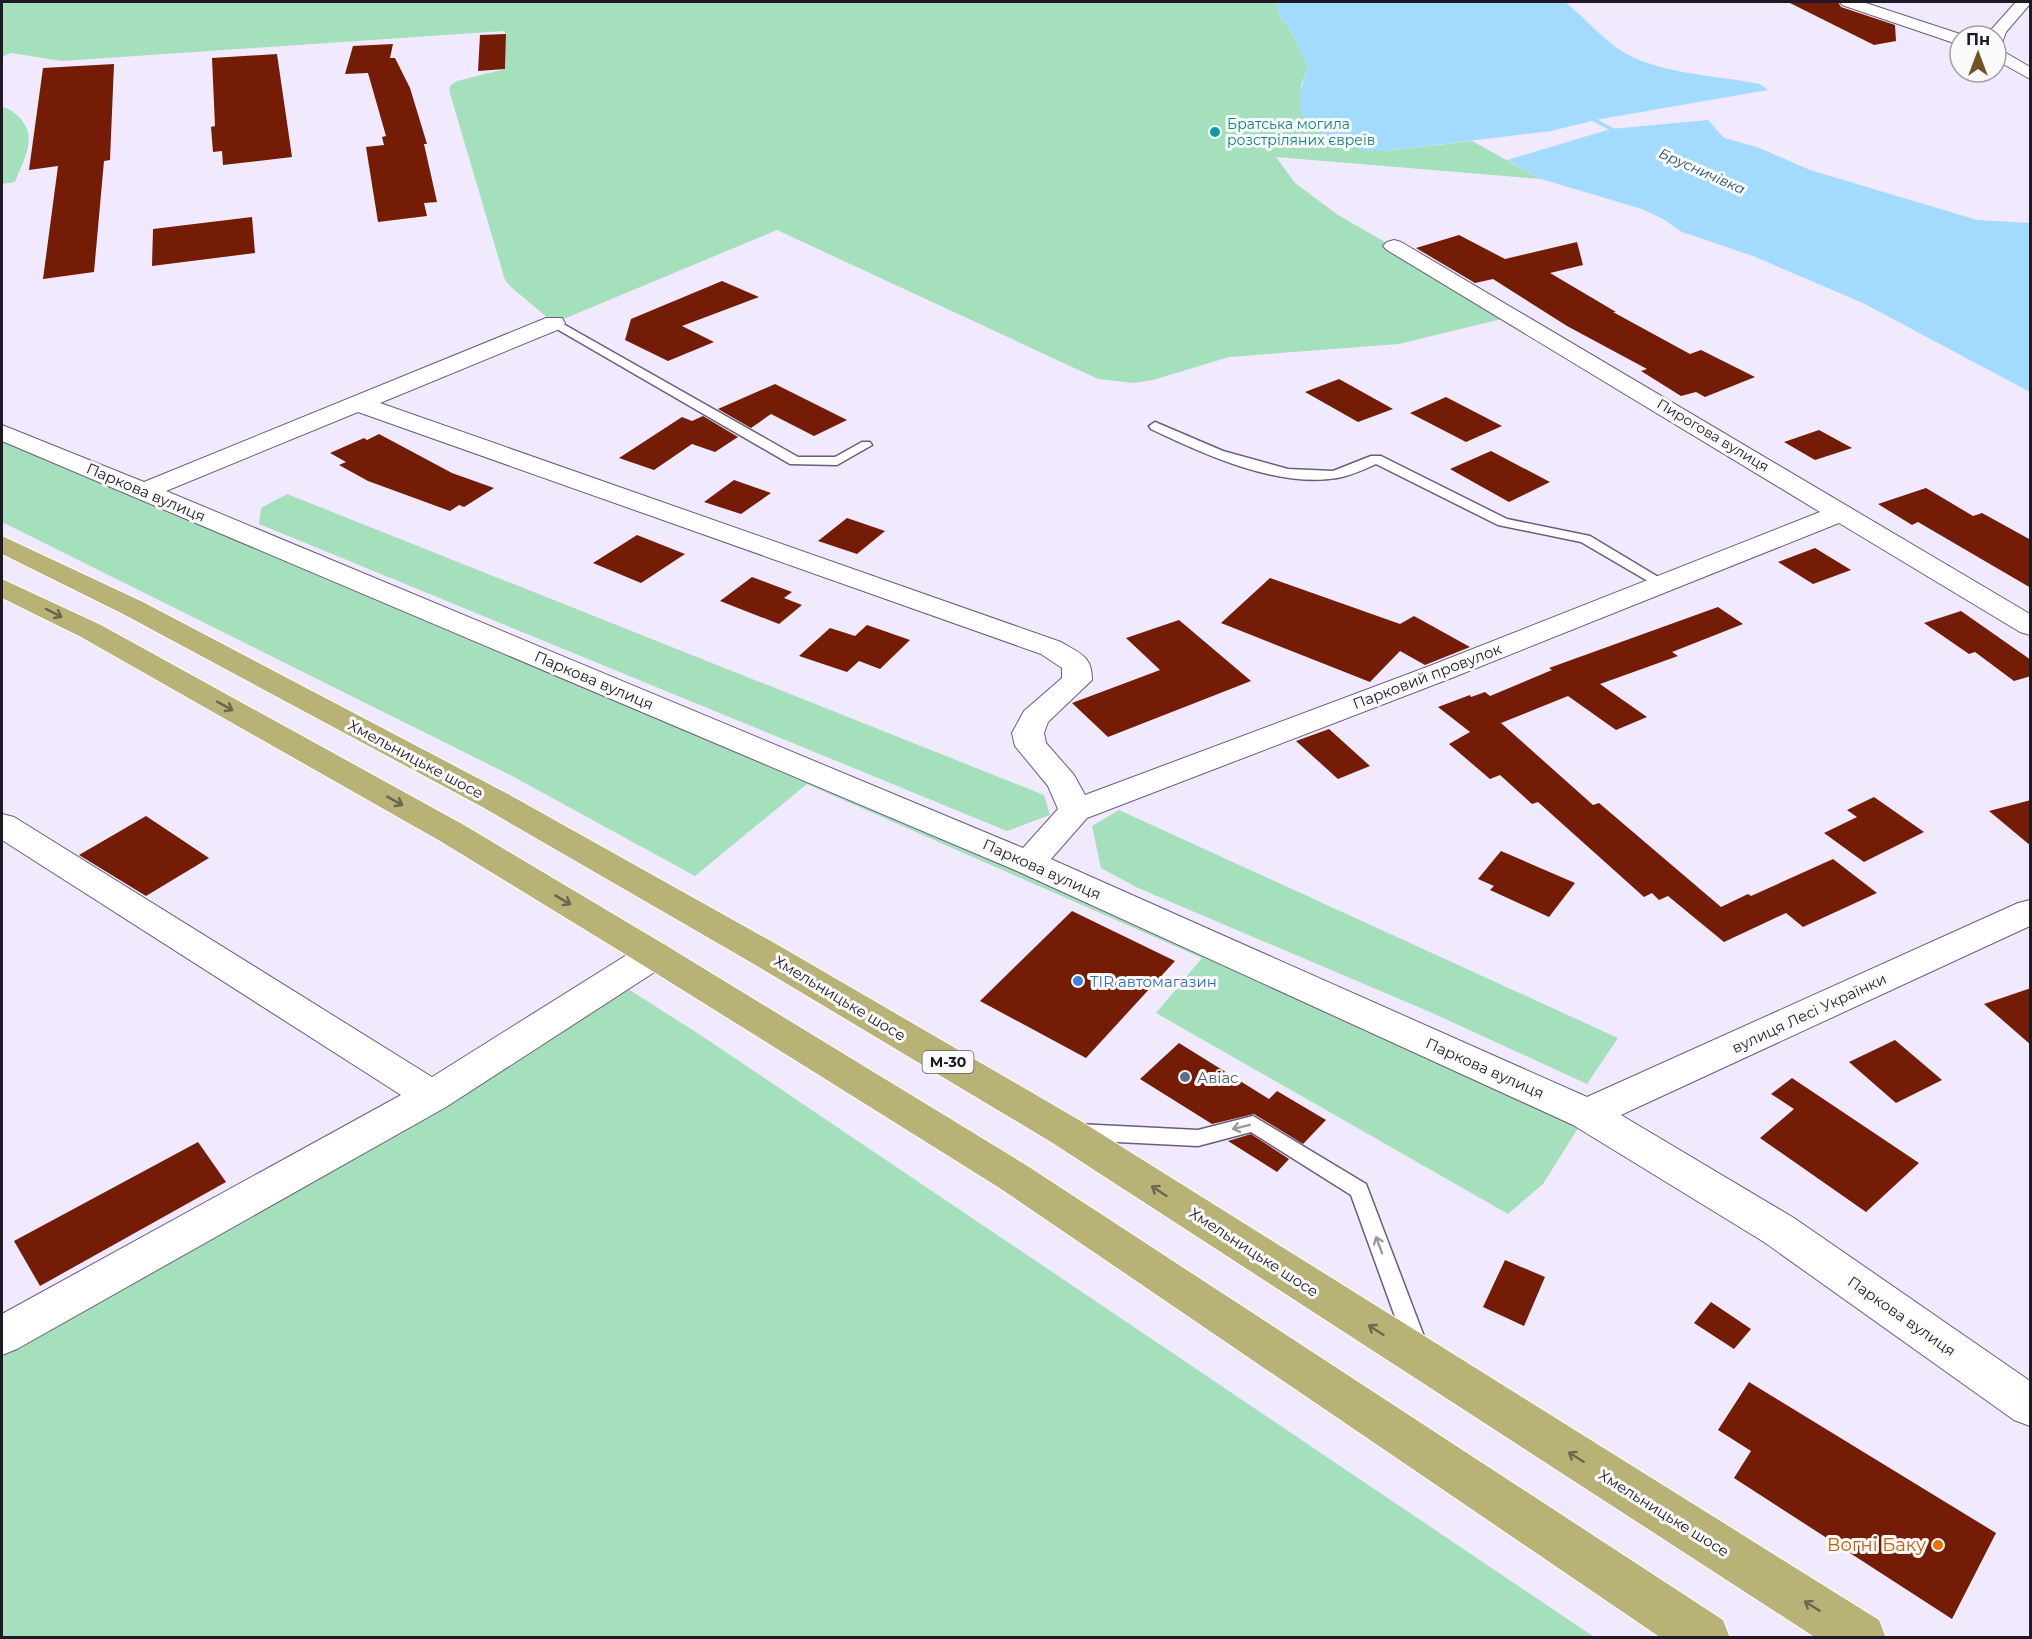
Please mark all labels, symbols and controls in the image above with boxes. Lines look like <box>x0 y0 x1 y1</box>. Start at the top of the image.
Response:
north arrow <box>1948 24 2008 84</box>
text: Пн <box>1966 30 1990 49</box>
place label: Братська могила розстріляних євреїв <box>1227 115 1375 149</box>
marker: Братська могила розстріляних євреїв <box>1208 125 1222 139</box>
water label: Брусничівка <box>1656 144 1748 198</box>
street label: Пирогова вулиця <box>1654 394 1772 476</box>
street label: Паркова вулиця <box>84 458 208 526</box>
one-way arrow <box>44 607 62 619</box>
street label: Парковий провулок <box>1350 639 1504 713</box>
street label: Паркова вулиця <box>532 646 656 714</box>
one-way arrow <box>216 700 233 712</box>
street label: Хмельницьке шосе <box>345 715 487 803</box>
one-way arrow <box>386 795 403 807</box>
street label: Паркова вулиця <box>980 834 1104 904</box>
one-way arrow <box>554 895 571 907</box>
street label: Хмельницьке шосе <box>771 951 909 1045</box>
street label: вулиця Лесі Українки <box>1729 969 1889 1057</box>
place label: TIR автомагазин <box>1090 972 1217 991</box>
marker: TIR автомагазин <box>1071 974 1085 988</box>
street label: Паркова вулиця <box>1423 1033 1547 1103</box>
road number: М-30 <box>922 1051 974 1073</box>
place label: Авіас <box>1197 1068 1239 1087</box>
marker: Авіас <box>1178 1070 1192 1084</box>
one-way arrow <box>1232 1122 1251 1134</box>
one-way arrow <box>1151 1184 1168 1196</box>
street label: Хмельницьке шосе <box>1186 1203 1322 1301</box>
one-way arrow <box>1373 1236 1384 1255</box>
street label: Паркова вулиця <box>1844 1272 1960 1360</box>
one-way arrow <box>1368 1324 1385 1336</box>
one-way arrow <box>1568 1451 1585 1463</box>
street label: Хмельницьке шосе <box>1595 1465 1733 1561</box>
place label: Вогні Баку <box>1827 1534 1926 1556</box>
marker: Вогні Баку <box>1931 1538 1945 1552</box>
one-way arrow <box>1804 1600 1821 1612</box>

